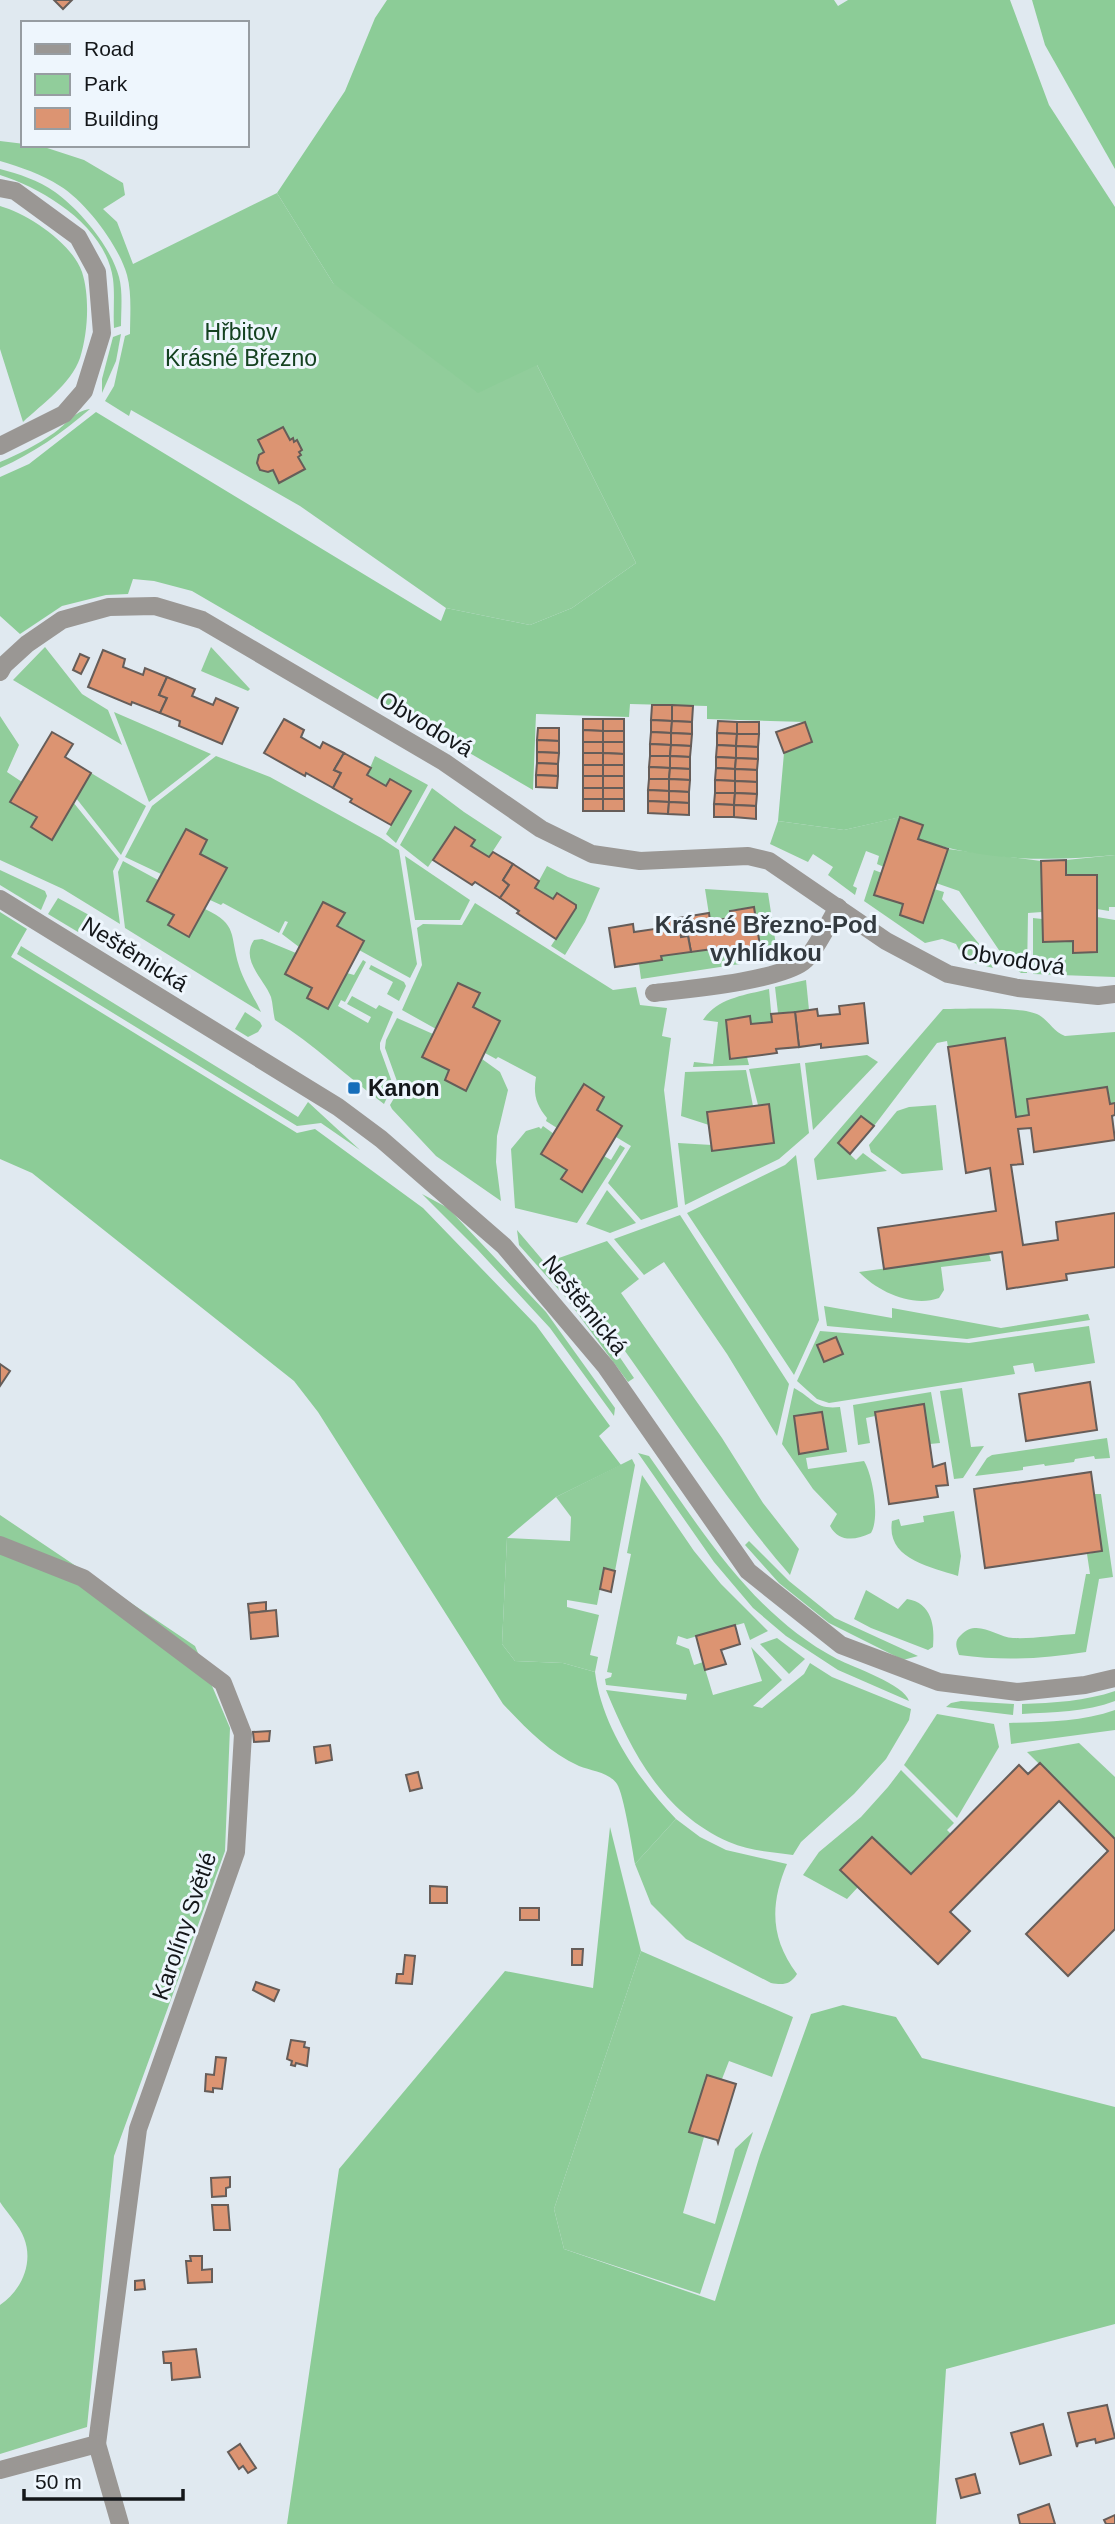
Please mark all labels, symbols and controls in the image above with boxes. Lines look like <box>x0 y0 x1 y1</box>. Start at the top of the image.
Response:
legend <box>21 21 248 147</box>
text: Road <box>84 37 134 60</box>
text: Park <box>84 72 128 95</box>
text: Building <box>84 107 159 130</box>
park label: Hřbitov Krásné Březno <box>165 319 317 371</box>
street label: Obvodová <box>374 686 478 762</box>
street label: Neštěmická <box>77 911 193 997</box>
district label: Krásné Březno-Pod vyhlídkou <box>655 911 877 966</box>
street label: Obvodová <box>959 938 1067 980</box>
place label: Kanon <box>368 1075 440 1101</box>
marker: Kanon <box>346 1080 362 1096</box>
street label: Neštěmická <box>537 1250 633 1360</box>
street label: Karolíny Světlé <box>147 1849 221 2003</box>
scale bar <box>24 2458 184 2502</box>
text: 50 m <box>35 2470 82 2493</box>

